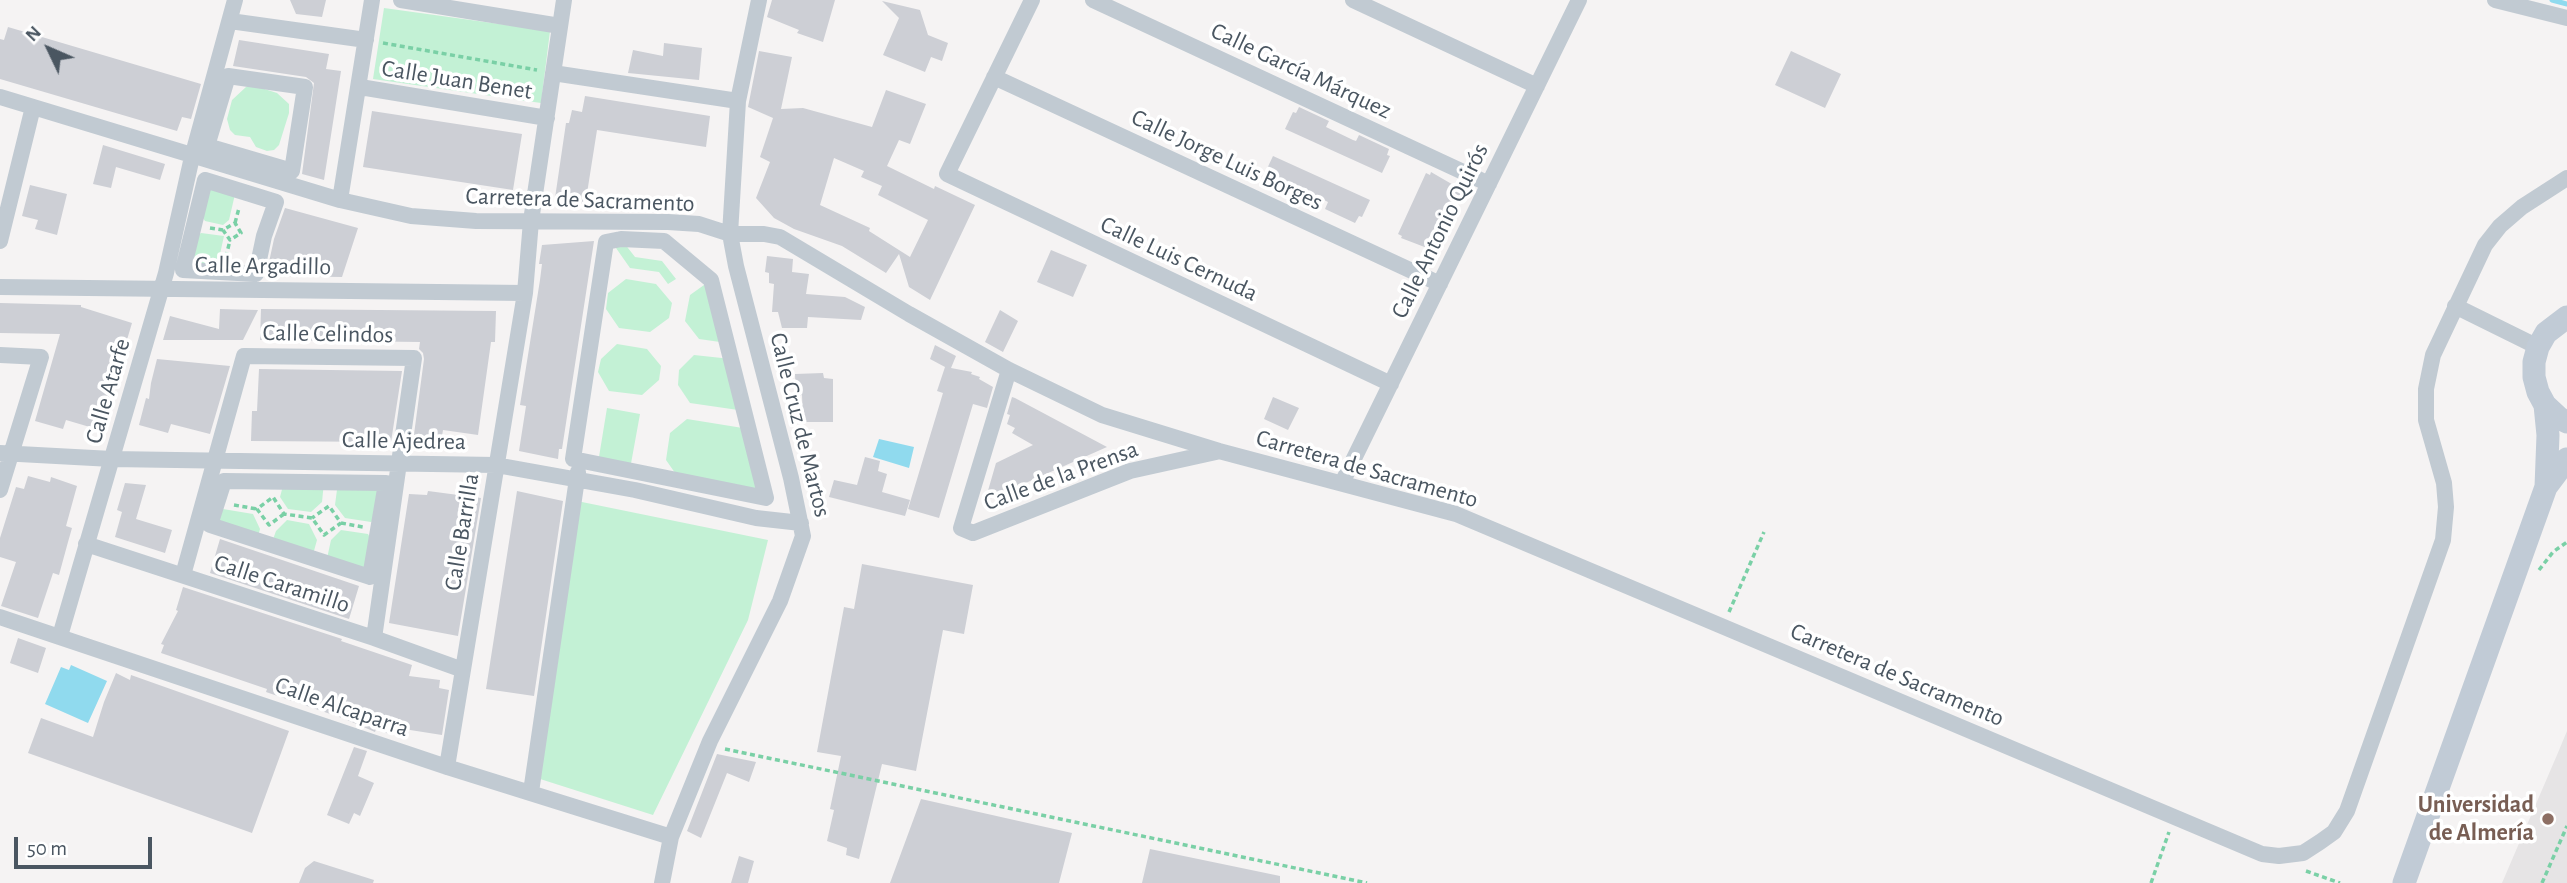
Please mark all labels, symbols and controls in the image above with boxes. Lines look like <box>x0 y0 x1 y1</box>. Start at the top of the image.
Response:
north arrow <box>14 14 84 84</box>
street label: Calle García Márquez <box>1206 17 1396 125</box>
text: N <box>22 23 45 45</box>
street label: Calle Juan Benet <box>380 54 534 106</box>
street label: Calle Jorge Luis Borges <box>1127 103 1327 217</box>
street label: Calle Antonio Quirós <box>1385 139 1495 323</box>
street label: Carretera de Sacramento <box>465 182 695 218</box>
street label: Calle Luis Cernuda <box>1096 210 1262 308</box>
street label: Calle Argadillo <box>195 250 331 282</box>
street label: Calle Celindos <box>262 318 394 350</box>
street label: Calle Cruz de Martos <box>763 330 837 520</box>
street label: Calle Atarfe <box>79 335 137 447</box>
street label: Carretera de Sacramento <box>1253 424 1481 514</box>
street label: Calle Ajedrea <box>342 426 466 456</box>
street label: Calle de la Prensa <box>980 435 1142 517</box>
street label: Calle Barrilla <box>439 471 485 593</box>
street label: Calle Caramillo <box>211 549 353 619</box>
street label: Carretera de Sacramento <box>1786 617 2008 733</box>
street label: Calle Alcaparra <box>271 671 413 743</box>
place label: Universidad de Almería <box>2418 791 2534 847</box>
marker: Universidad de Almería <box>2540 811 2556 827</box>
scale bar <box>18 824 156 868</box>
text: 50 m <box>27 838 67 859</box>

